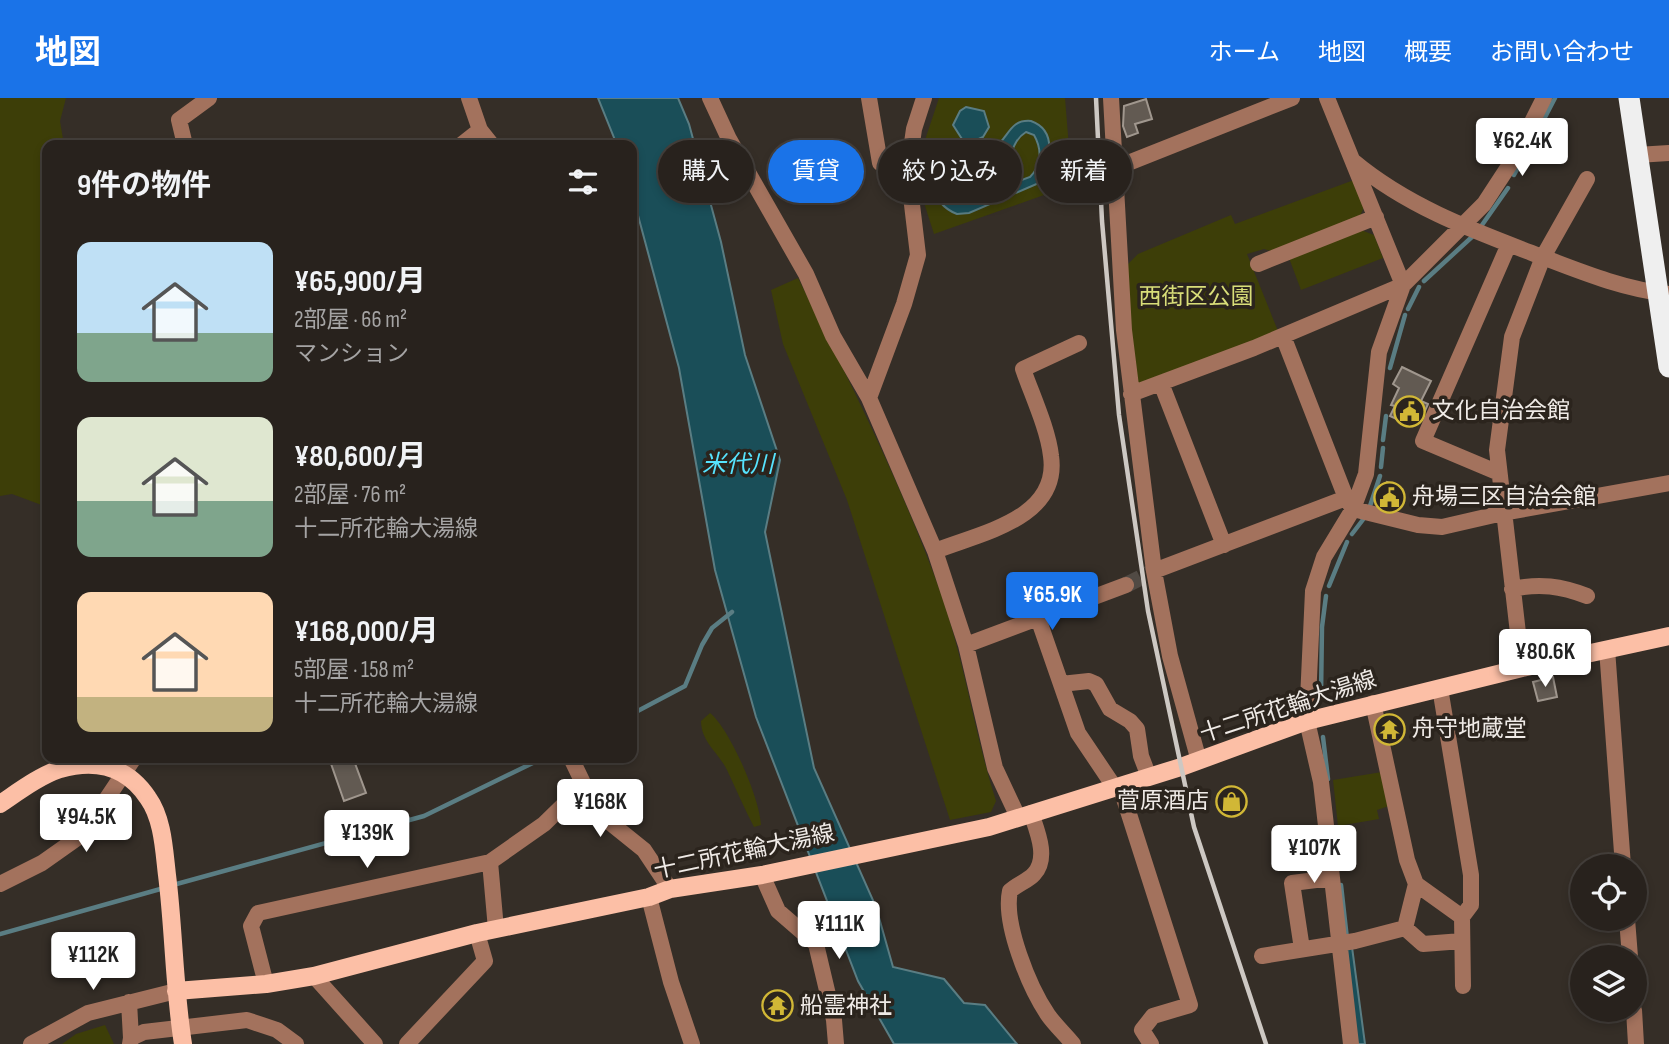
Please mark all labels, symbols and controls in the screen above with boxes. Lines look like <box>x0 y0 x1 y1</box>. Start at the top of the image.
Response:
text: 地図 <box>35 33 101 73</box>
text: ホーム <box>1209 38 1280 67</box>
text: 地図 <box>1318 38 1366 67</box>
text: 概要 <box>1404 38 1452 67</box>
text: お問い合わせ <box>1490 38 1634 67</box>
pin: ¥62.4K <box>1465 118 1579 178</box>
text: ¥62.4K <box>1492 127 1552 155</box>
chip: 購入 <box>658 140 754 203</box>
chip: 賃貸 <box>768 140 864 203</box>
chip: 絞り込み <box>878 140 1022 203</box>
chip: 新着 <box>1036 140 1132 203</box>
icon: filters <box>564 163 602 201</box>
text: 9件の物件 <box>77 168 211 204</box>
text: ¥65,900/月 <box>294 264 426 300</box>
icon: home <box>133 270 217 354</box>
park label: 西街区公園 <box>1139 283 1254 311</box>
text: 2部屋 · 66 m² <box>294 306 407 334</box>
text: マンション <box>294 340 409 368</box>
public building icon: 文化自治会館 <box>1392 394 1426 428</box>
place label: 文化自治会館 <box>1432 397 1570 425</box>
text: ¥80,600/月 <box>294 439 427 475</box>
icon: home <box>133 445 217 529</box>
water label: 米代川 <box>702 450 777 479</box>
public building icon: 舟場三区自治会館 <box>1372 480 1406 514</box>
text: 2部屋 · 76 m² <box>294 481 406 509</box>
place label: 舟場三区自治会館 <box>1412 483 1596 511</box>
text: 十二所花輪大湯線 <box>294 515 478 543</box>
pin: ¥65.9K <box>995 573 1109 632</box>
text: ¥65.9K <box>1022 581 1082 609</box>
text: ¥168,000/月 <box>294 614 439 650</box>
icon: home <box>133 620 217 704</box>
pin: ¥80.6K <box>1488 630 1602 689</box>
text: ¥80.6K <box>1515 638 1575 666</box>
text: 5部屋 · 158 m² <box>294 656 414 684</box>
street label: 十二所花輪大湯線 <box>1196 665 1380 749</box>
text: 十二所花輪大湯線 <box>294 690 478 718</box>
temple icon: 舟守地蔵堂 <box>1372 712 1406 746</box>
place label: 舟守地蔵堂 <box>1412 715 1527 743</box>
pin: ¥168K <box>551 780 649 839</box>
shop icon: 菅原酒店 <box>1215 784 1249 818</box>
place label: 菅原酒店 <box>1117 787 1209 815</box>
text: ¥168K <box>573 788 627 816</box>
pin: ¥94.5K <box>29 794 143 854</box>
text: ¥94.5K <box>56 803 116 831</box>
pin: ¥139K <box>318 810 416 870</box>
text: ¥139K <box>340 819 394 847</box>
street label: 十二所花輪大湯線 <box>651 819 837 885</box>
pin: ¥107K <box>1265 826 1363 885</box>
text: ¥107K <box>1287 834 1341 862</box>
map controls <box>1570 854 1647 1022</box>
button: locate <box>1570 854 1647 931</box>
pin: ¥111K <box>790 902 888 961</box>
text: ¥111K <box>814 910 864 938</box>
pin: ¥112K <box>44 932 142 992</box>
text: ¥112K <box>67 941 119 969</box>
button: layers <box>1570 945 1647 1022</box>
temple icon: 船霊神社 <box>760 989 794 1023</box>
place label: 船霊神社 <box>800 992 892 1020</box>

